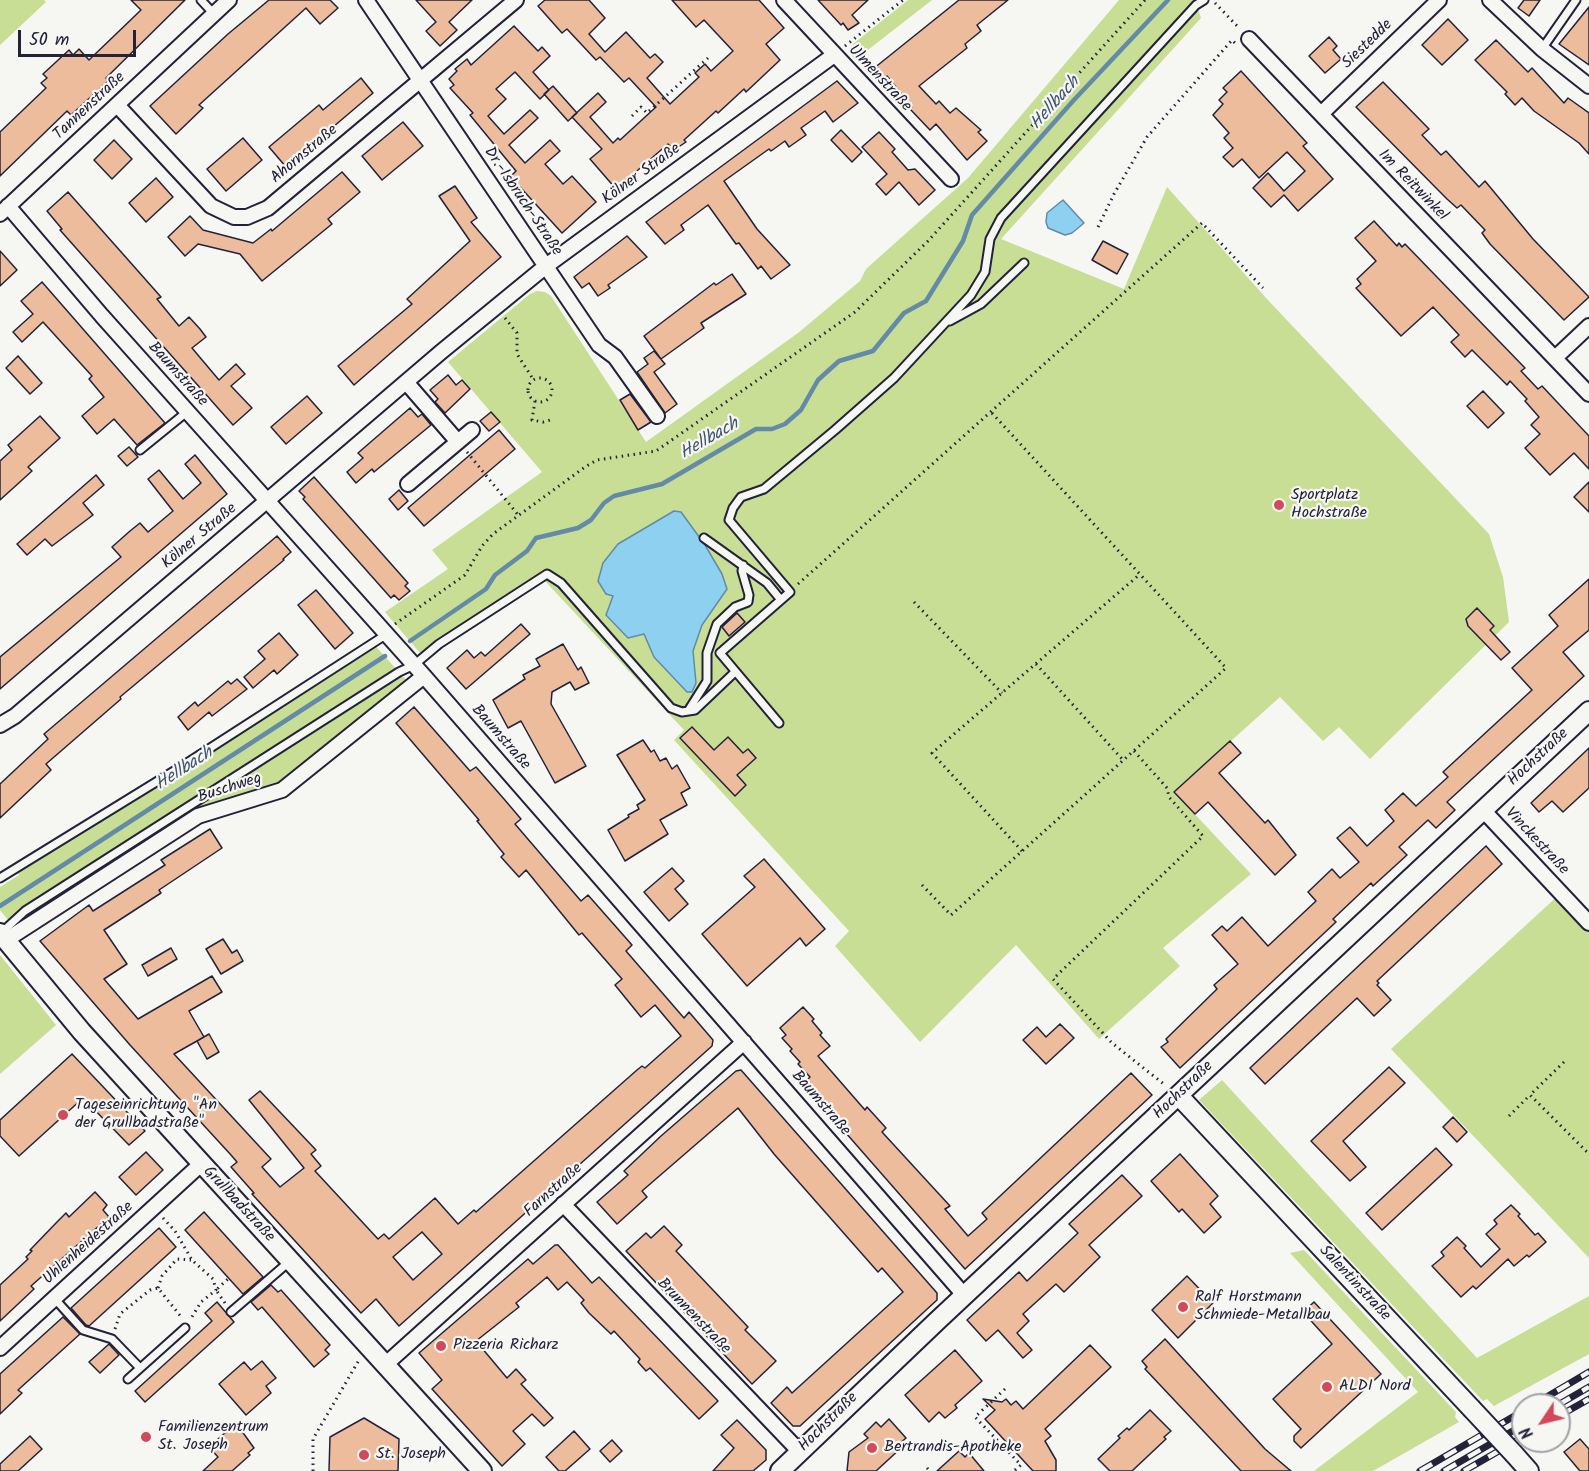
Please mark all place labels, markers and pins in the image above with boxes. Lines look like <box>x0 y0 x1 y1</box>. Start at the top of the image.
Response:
place label: Sportplatz Hochstraße <box>1291 486 1367 524</box>
marker: Sportplatz Hochstraße <box>1272 498 1286 512</box>
place label: Tageseinrichtung "An der Grullbadstraße" <box>75 1096 217 1134</box>
marker: Tageseinrichtung "An der Grullbadstraße" <box>56 1108 70 1122</box>
place label: Ralf Horstmann Schmiede-Metallbau <box>1195 1288 1330 1326</box>
marker: Ralf Horstmann Schmiede-Metallbau <box>1176 1300 1190 1314</box>
place label: Pizzeria Richarz <box>453 1336 558 1356</box>
marker: Pizzeria Richarz <box>434 1339 448 1353</box>
place label: ALDI Nord <box>1339 1377 1411 1397</box>
marker: ALDI Nord <box>1320 1380 1334 1394</box>
place label: Familienzentrum St. Joseph <box>158 1418 269 1456</box>
marker: Familienzentrum St. Joseph <box>139 1430 153 1444</box>
place label: Bertrandis-Apotheke <box>884 1438 1021 1458</box>
marker: Bertrandis-Apotheke <box>865 1441 879 1455</box>
place label: St. Joseph <box>376 1445 446 1465</box>
marker: St. Joseph <box>357 1448 371 1462</box>

